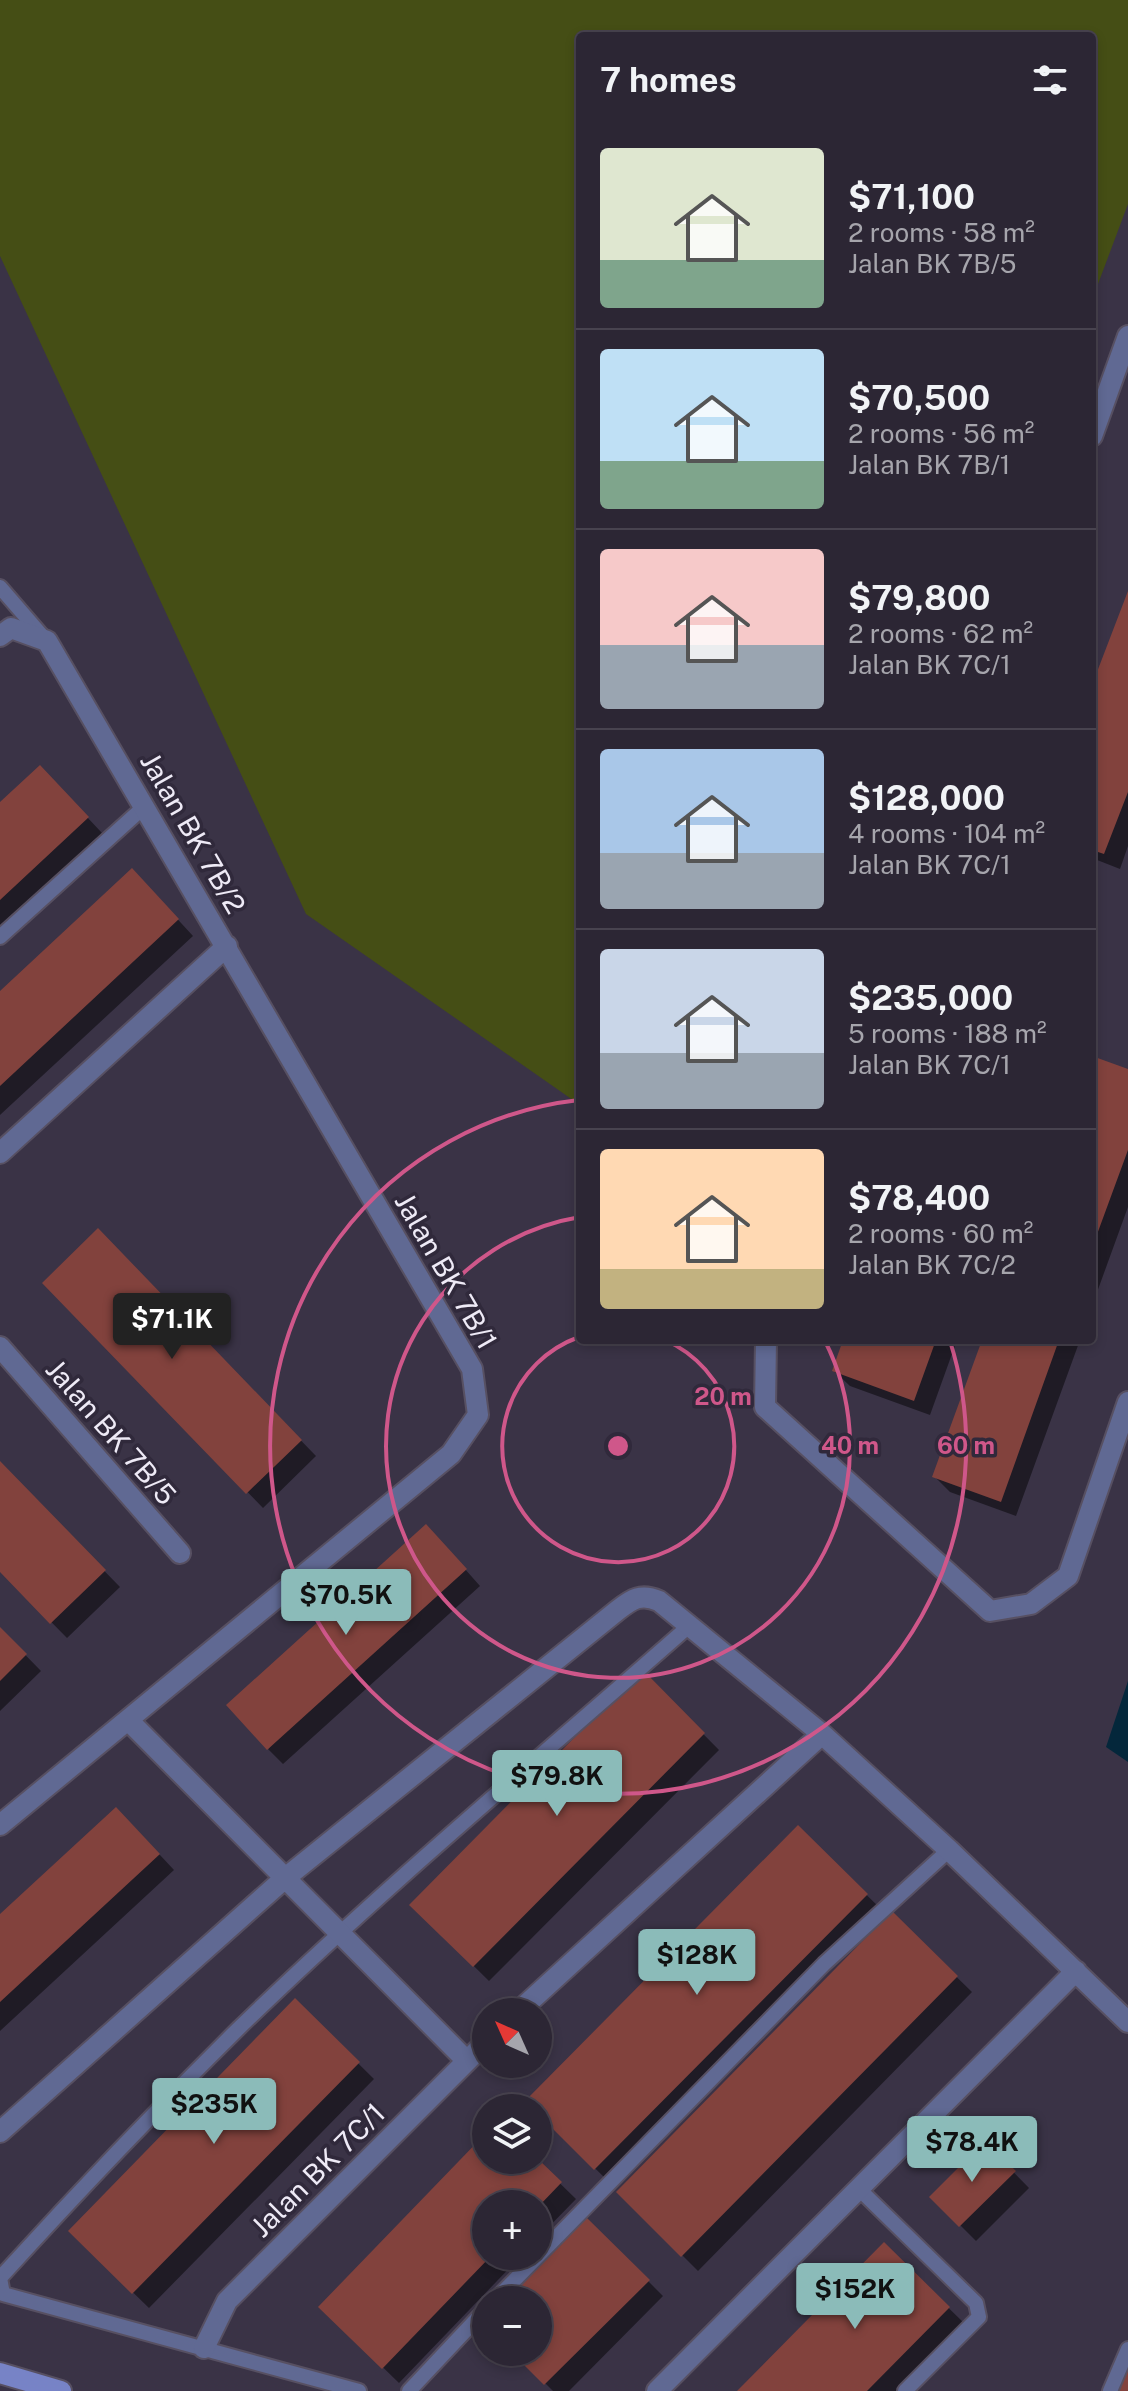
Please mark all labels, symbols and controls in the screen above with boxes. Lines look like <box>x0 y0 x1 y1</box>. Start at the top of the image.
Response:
icon: filters <box>1028 58 1072 102</box>
text: 7 homes <box>600 60 737 100</box>
text: $71,100 <box>848 177 975 217</box>
icon: home <box>664 180 760 276</box>
text: 2 rooms · 58 m² <box>848 217 1035 248</box>
text: Jalan BK 7B/5 <box>848 248 1016 279</box>
text: $70,500 <box>848 378 990 418</box>
icon: home <box>664 381 760 477</box>
text: 2 rooms · 56 m² <box>848 418 1034 449</box>
text: Jalan BK 7B/1 <box>848 449 1010 480</box>
text: $79,800 <box>848 578 990 618</box>
icon: home <box>664 581 760 677</box>
text: 2 rooms · 62 m² <box>848 618 1033 649</box>
text: Jalan BK 7C/1 <box>848 649 1011 680</box>
street label: Jalan BK 7B/2 <box>134 747 253 919</box>
text: $128,000 <box>848 778 1005 818</box>
icon: home <box>664 781 760 877</box>
text: 4 rooms · 104 m² <box>848 818 1045 849</box>
text: Jalan BK 7C/1 <box>848 849 1011 880</box>
text: $235,000 <box>848 978 1013 1018</box>
icon: home <box>664 981 760 1077</box>
text: 5 rooms · 188 m² <box>848 1018 1047 1049</box>
text: Jalan BK 7C/1 <box>848 1049 1011 1080</box>
text: $78,400 <box>848 1178 990 1218</box>
icon: home <box>664 1181 760 1277</box>
street label: Jalan BK 7B/1 <box>388 1187 504 1355</box>
text: 2 rooms · 60 m² <box>848 1218 1033 1249</box>
text: Jalan BK 7C/2 <box>848 1249 1016 1280</box>
pin: $71.1K <box>107 1293 237 1361</box>
text: $71.1K <box>131 1303 213 1334</box>
street label: Jalan BK 7B/5 <box>39 1352 183 1511</box>
text: 20 m <box>694 1382 752 1410</box>
text: 40 m <box>821 1431 879 1459</box>
text: 60 m <box>937 1431 995 1459</box>
centre of rings <box>604 1432 632 1460</box>
pin: $70.5K <box>281 1569 411 1637</box>
text: $70.5K <box>299 1579 393 1610</box>
pin: $79.8K <box>492 1750 622 1818</box>
text: $79.8K <box>510 1760 604 1791</box>
pin: $128K <box>641 1929 753 1997</box>
text: $128K <box>656 1939 738 1970</box>
north arrow <box>472 1998 552 2078</box>
map controls <box>472 1998 552 2366</box>
pin: $235K <box>158 2078 270 2146</box>
text: $235K <box>170 2088 258 2119</box>
button: layers <box>472 2094 552 2174</box>
street label: Jalan BK 7C/1 <box>244 2096 391 2243</box>
pin: $78.4K <box>907 2116 1037 2184</box>
text: $78.4K <box>925 2126 1019 2157</box>
button: + <box>472 2190 552 2270</box>
pin: $152K <box>799 2263 911 2331</box>
text: $152K <box>814 2273 896 2304</box>
button: − <box>472 2286 552 2366</box>

